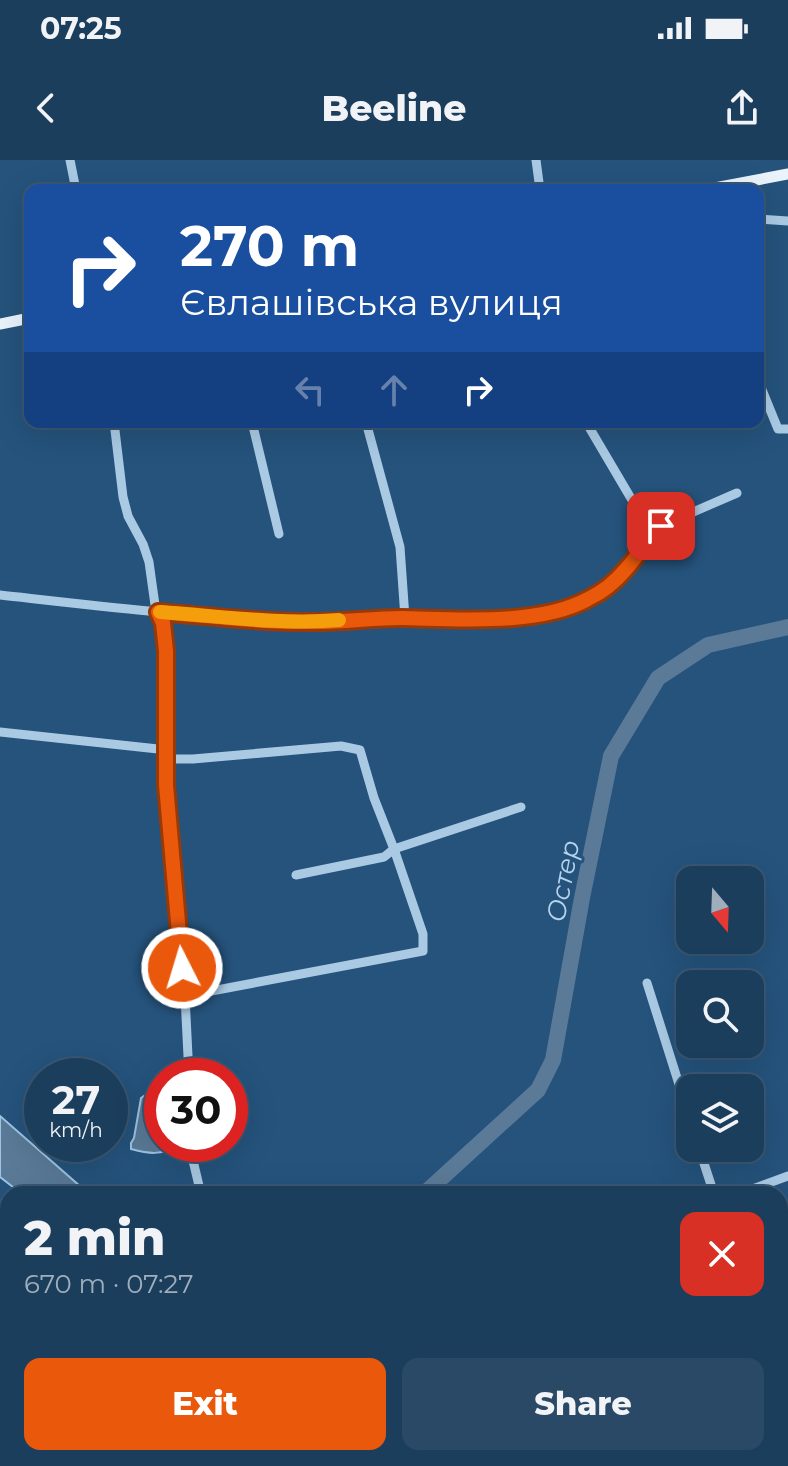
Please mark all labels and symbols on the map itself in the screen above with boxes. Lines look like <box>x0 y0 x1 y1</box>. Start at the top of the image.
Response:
pin <box>627 492 695 560</box>
water label: Остер <box>539 837 587 925</box>
north arrow <box>676 866 764 954</box>
position arrow <box>140 926 224 1010</box>
speed limit sign: 30 <box>144 1058 248 1162</box>

